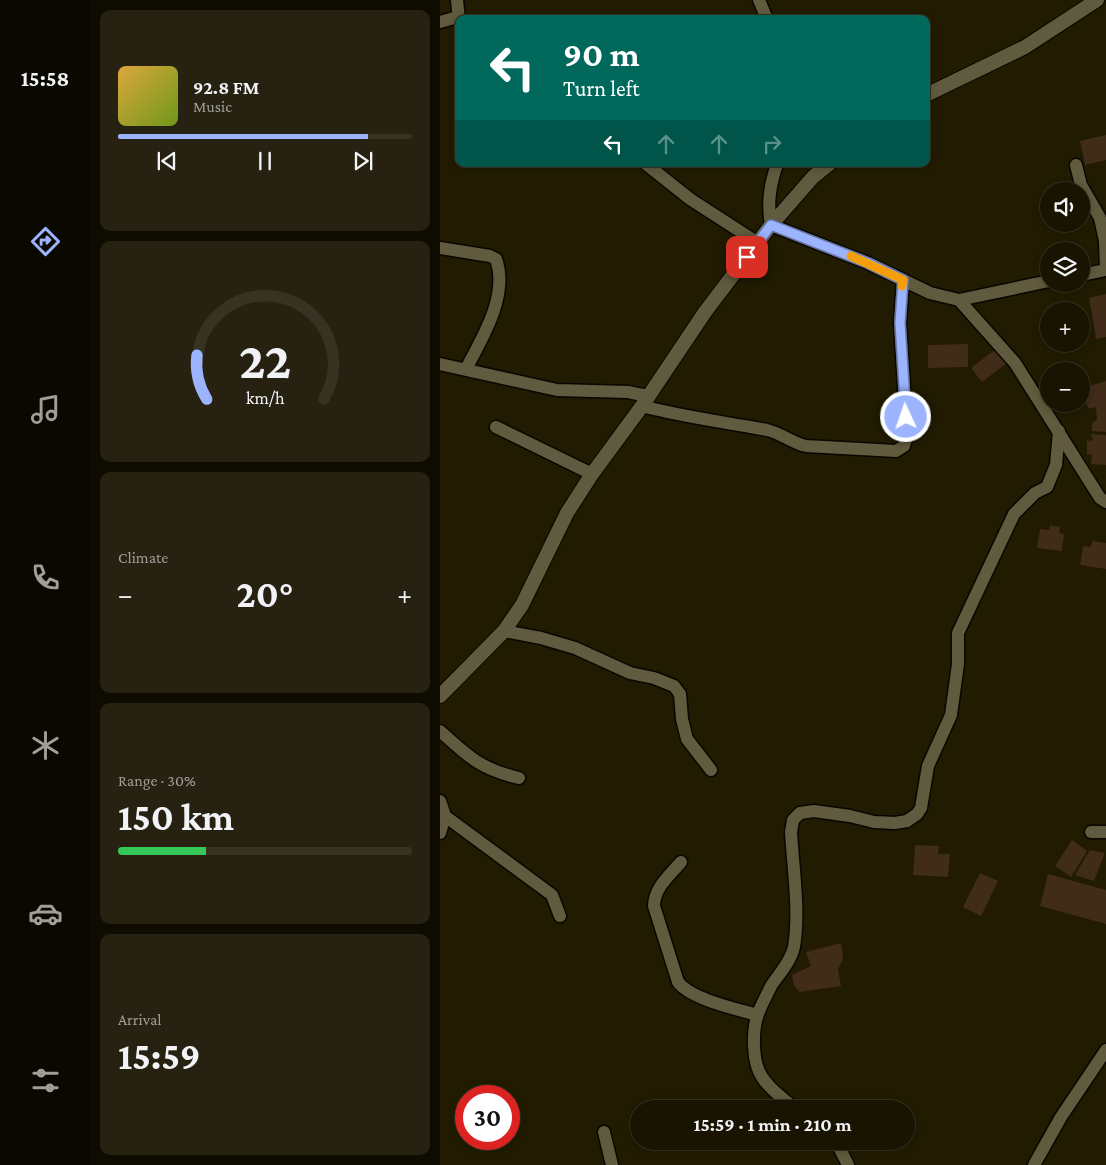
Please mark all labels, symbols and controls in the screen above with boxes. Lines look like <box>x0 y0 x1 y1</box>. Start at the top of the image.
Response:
icon: left <box>480 35 545 100</box>
text: 90 m <box>563 35 640 74</box>
text: 15:58 <box>21 66 69 91</box>
text: Turn left <box>563 76 640 101</box>
text: 92.8 FM <box>193 77 259 98</box>
text: Music <box>193 98 232 115</box>
icon: left <box>599 130 627 158</box>
icon: ahead <box>652 130 680 158</box>
icon: ahead <box>705 130 733 158</box>
icon: right <box>758 130 786 158</box>
icon: previous <box>153 147 181 175</box>
icon: pause <box>251 147 279 175</box>
icon: next <box>349 147 377 175</box>
map controls <box>1040 182 1090 412</box>
button: sound <box>1040 182 1090 232</box>
icon: directions <box>28 224 63 259</box>
pin <box>726 236 768 278</box>
button: layers <box>1040 242 1090 292</box>
icon: arrive <box>733 243 761 271</box>
button: + <box>1040 302 1090 352</box>
text: 22 <box>239 331 291 389</box>
button: − <box>1040 362 1090 412</box>
text: km/h <box>246 388 285 408</box>
position arrow <box>879 390 931 442</box>
icon: music <box>28 392 63 427</box>
text: Climate <box>118 549 168 566</box>
icon: phone <box>28 560 63 595</box>
text: 20° <box>236 573 294 615</box>
text: − <box>118 579 133 610</box>
text: + <box>397 579 412 610</box>
icon: climate <box>28 728 63 763</box>
text: Range · 30% <box>118 772 196 789</box>
text: 150 km <box>118 796 234 838</box>
icon: car <box>28 896 63 931</box>
text: Arrival <box>118 1011 162 1028</box>
text: 15:59 <box>118 1035 200 1077</box>
icon: filters <box>28 1063 63 1098</box>
speed limit sign: 30 <box>455 1085 520 1150</box>
text: 15:59 · 1 min · 210 m <box>693 1114 852 1135</box>

